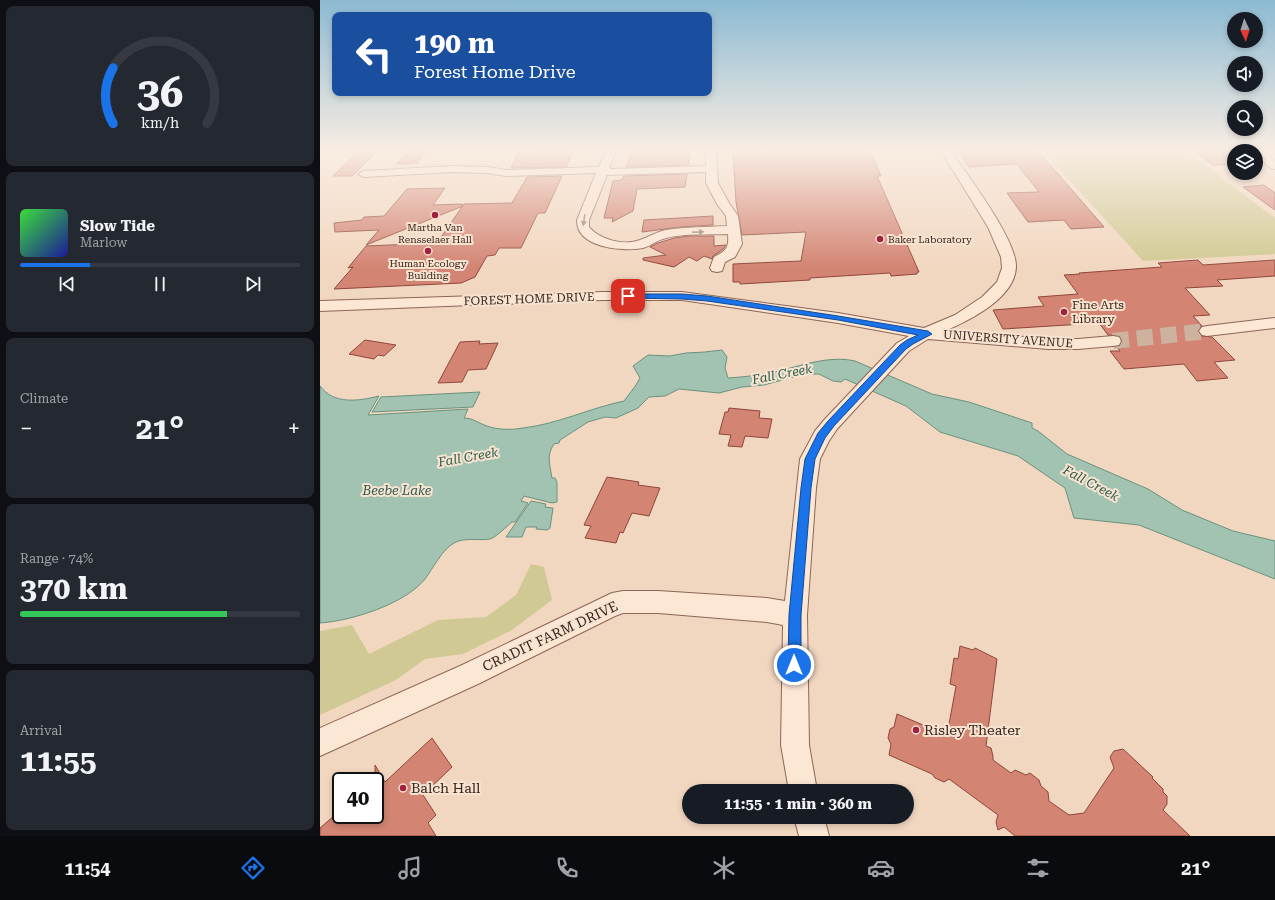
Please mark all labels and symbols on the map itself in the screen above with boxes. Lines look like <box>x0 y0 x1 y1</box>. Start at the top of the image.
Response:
north arrow <box>1227 12 1263 48</box>
marker: Martha Van Rensselaer Hall <box>430 210 440 220</box>
one-way arrow <box>581 214 587 226</box>
place label: Martha Van Rensselaer Hall <box>398 222 472 245</box>
one-way arrow <box>692 229 705 235</box>
marker: Baker Laboratory <box>875 234 885 244</box>
place label: Baker Laboratory <box>888 234 972 245</box>
marker: Human Ecology Building <box>423 246 433 256</box>
place label: Human Ecology Building <box>389 258 467 281</box>
pin <box>611 279 645 313</box>
street label: FOREST HOME DRIVE <box>463 290 595 308</box>
place label: Fine Arts Library <box>1072 298 1124 326</box>
marker: Fine Arts Library <box>1059 307 1069 317</box>
street label: UNIVERSITY AVENUE <box>943 327 1073 351</box>
water label: Fall Creek <box>750 361 814 387</box>
water label: Fall Creek <box>436 444 500 470</box>
water label: Fall Creek <box>1060 462 1122 504</box>
water label: Beebe Lake <box>362 483 432 498</box>
street label: CRADIT FARM DRIVE <box>480 598 620 674</box>
position arrow <box>773 644 815 686</box>
place label: Risley Theater <box>924 722 1021 738</box>
marker: Risley Theater <box>911 725 921 735</box>
speed limit sign: 40 <box>332 772 384 824</box>
place label: Balch Hall <box>411 780 481 796</box>
marker: Balch Hall <box>398 783 408 793</box>

